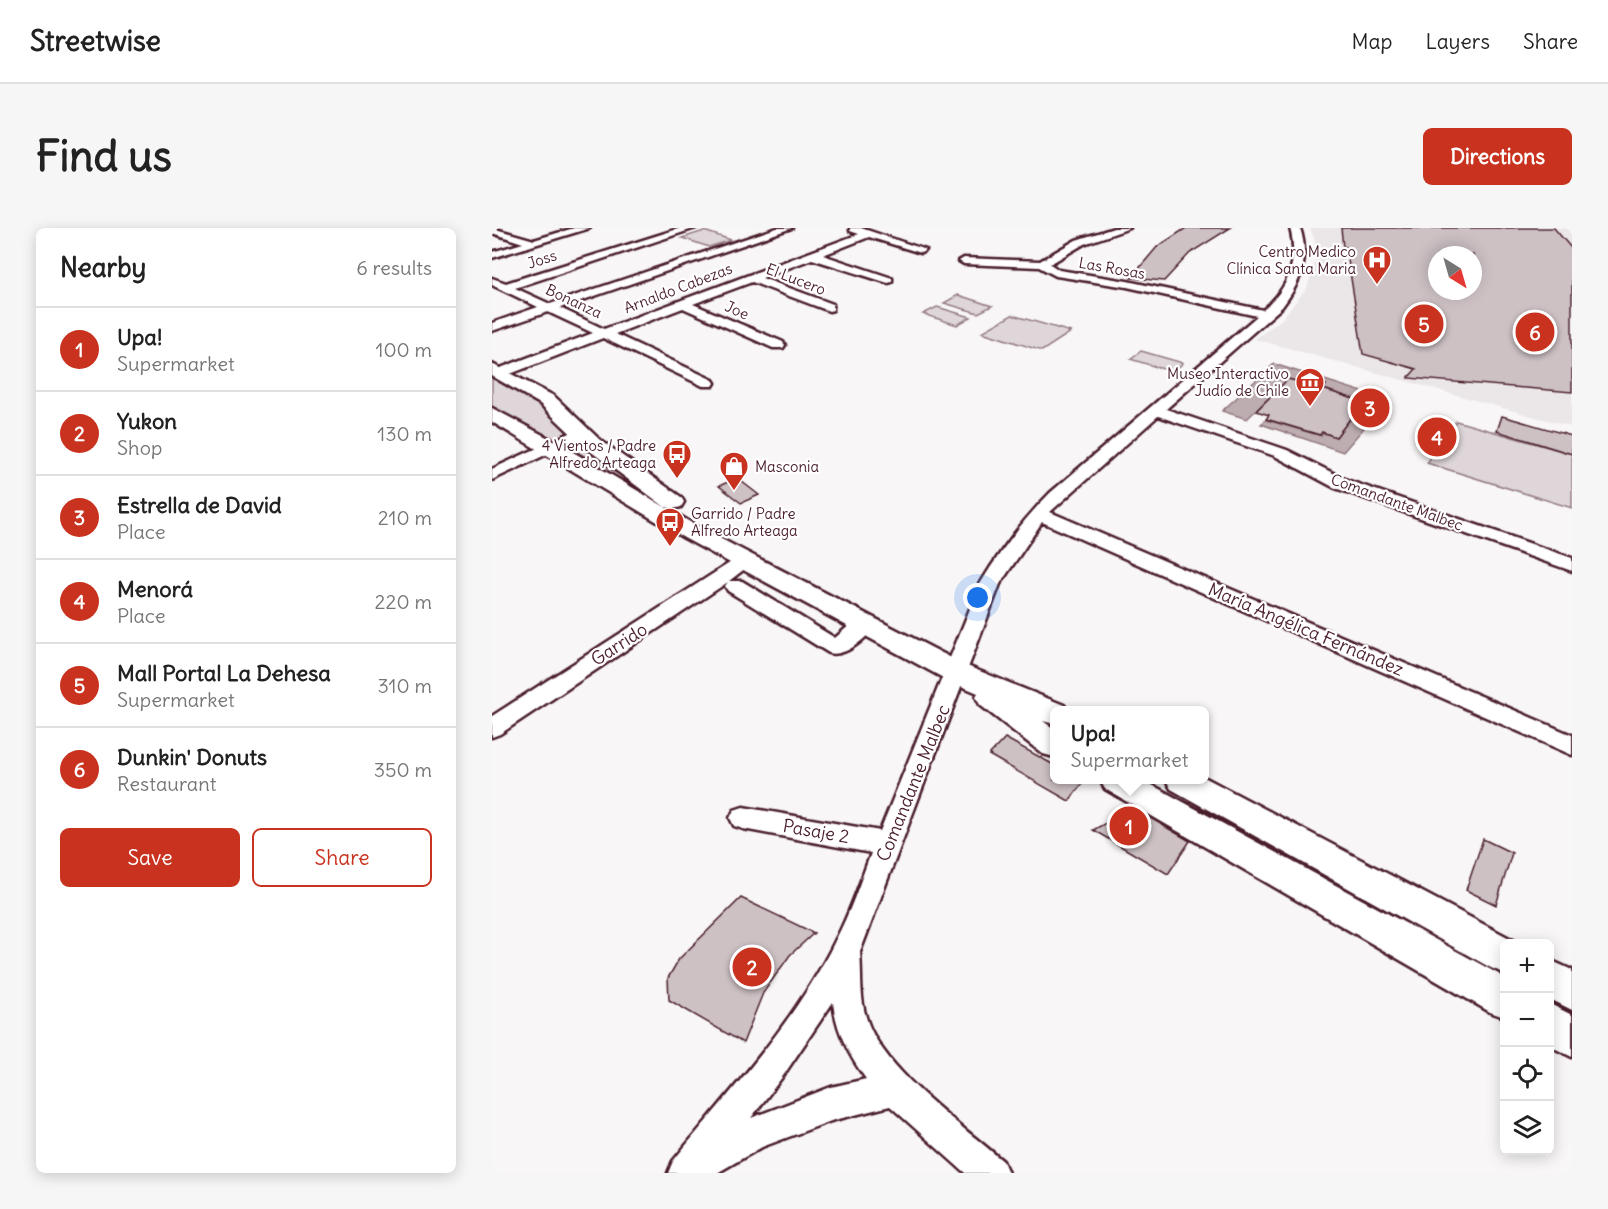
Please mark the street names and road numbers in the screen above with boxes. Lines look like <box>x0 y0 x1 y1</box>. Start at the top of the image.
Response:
street label: Joss <box>525 245 559 273</box>
street label: Las Rosas <box>1077 253 1147 283</box>
street label: Arnaldo Cabezas <box>621 259 735 317</box>
street label: El Lucero <box>764 259 828 299</box>
street label: Bonanza <box>543 280 606 322</box>
street label: Joe <box>722 296 752 324</box>
street label: Comandante Malbec <box>1328 469 1466 535</box>
street label: María Angélica Fernández <box>1205 577 1408 681</box>
street label: Garrido <box>586 617 652 671</box>
street label: Comandante Malbec <box>871 701 955 865</box>
street label: Pasaje 2 <box>781 814 851 848</box>

